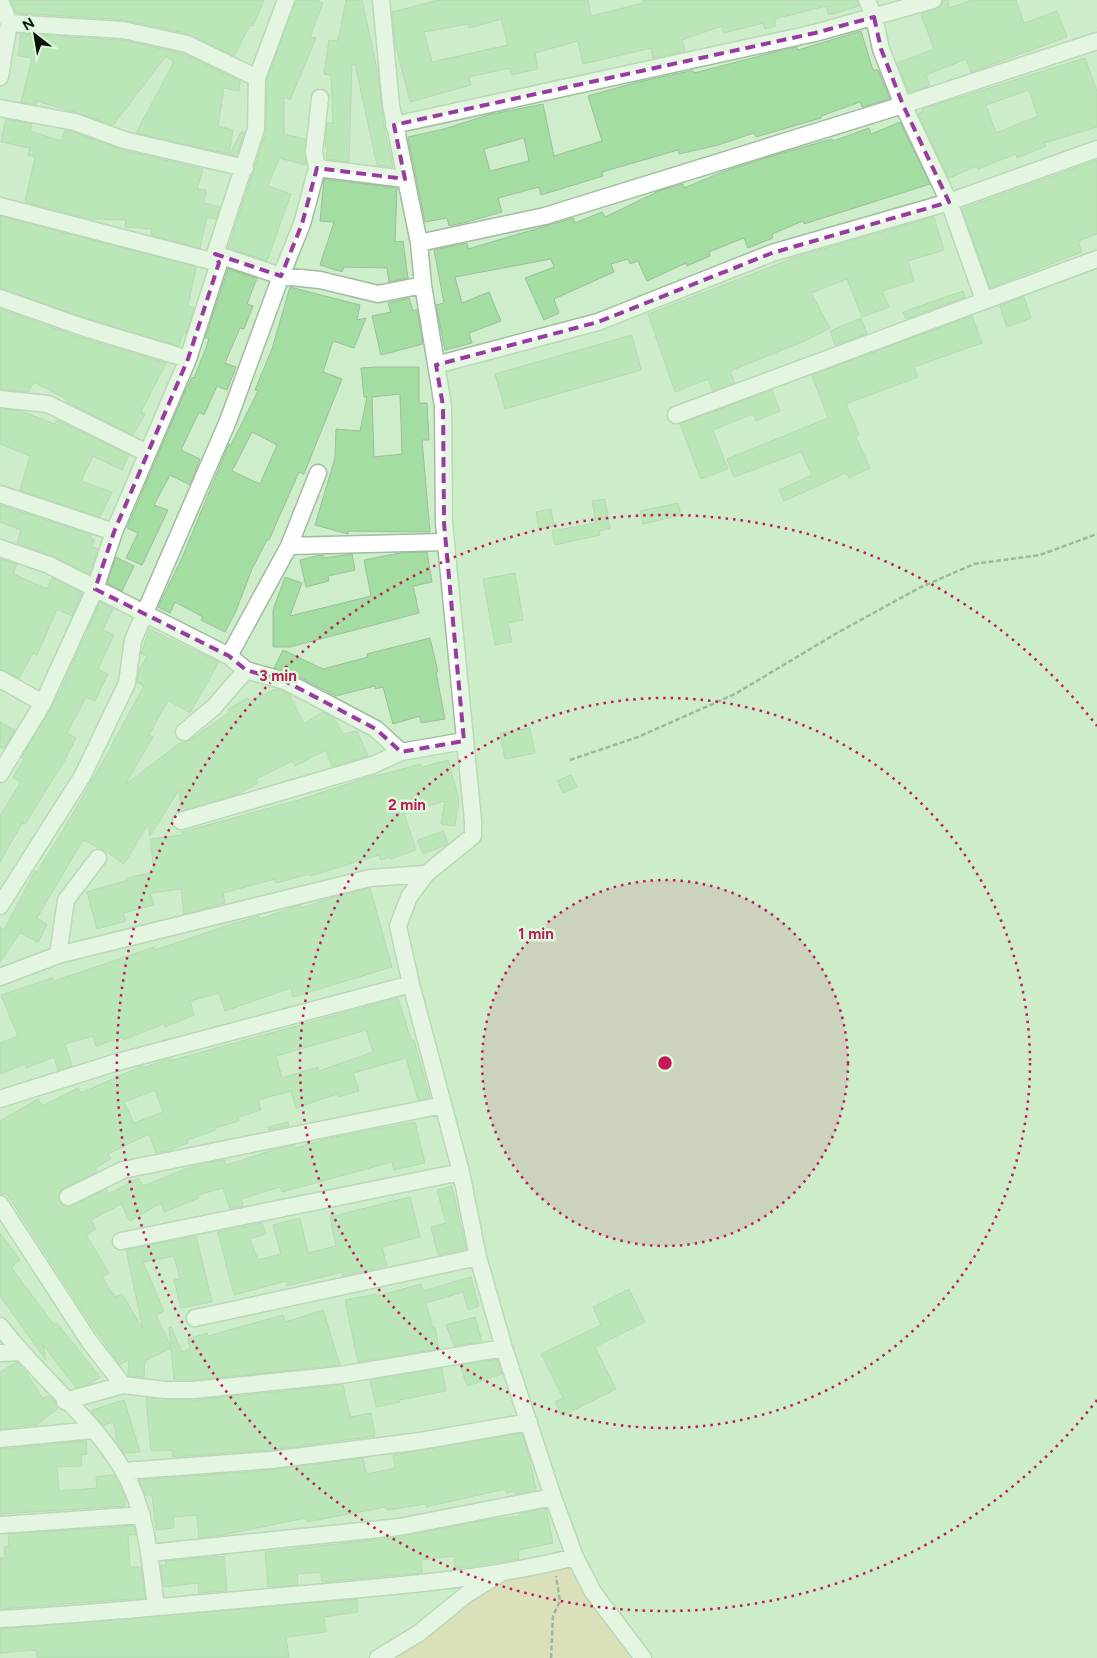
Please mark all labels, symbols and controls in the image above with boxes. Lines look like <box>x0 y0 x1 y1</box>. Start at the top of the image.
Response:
north arrow <box>10 10 60 60</box>
text: N <box>20 14 38 34</box>
text: 3 min <box>259 667 297 685</box>
text: 2 min <box>388 796 426 814</box>
text: 1 min <box>518 925 554 943</box>
centre of rings <box>656 1054 674 1072</box>

